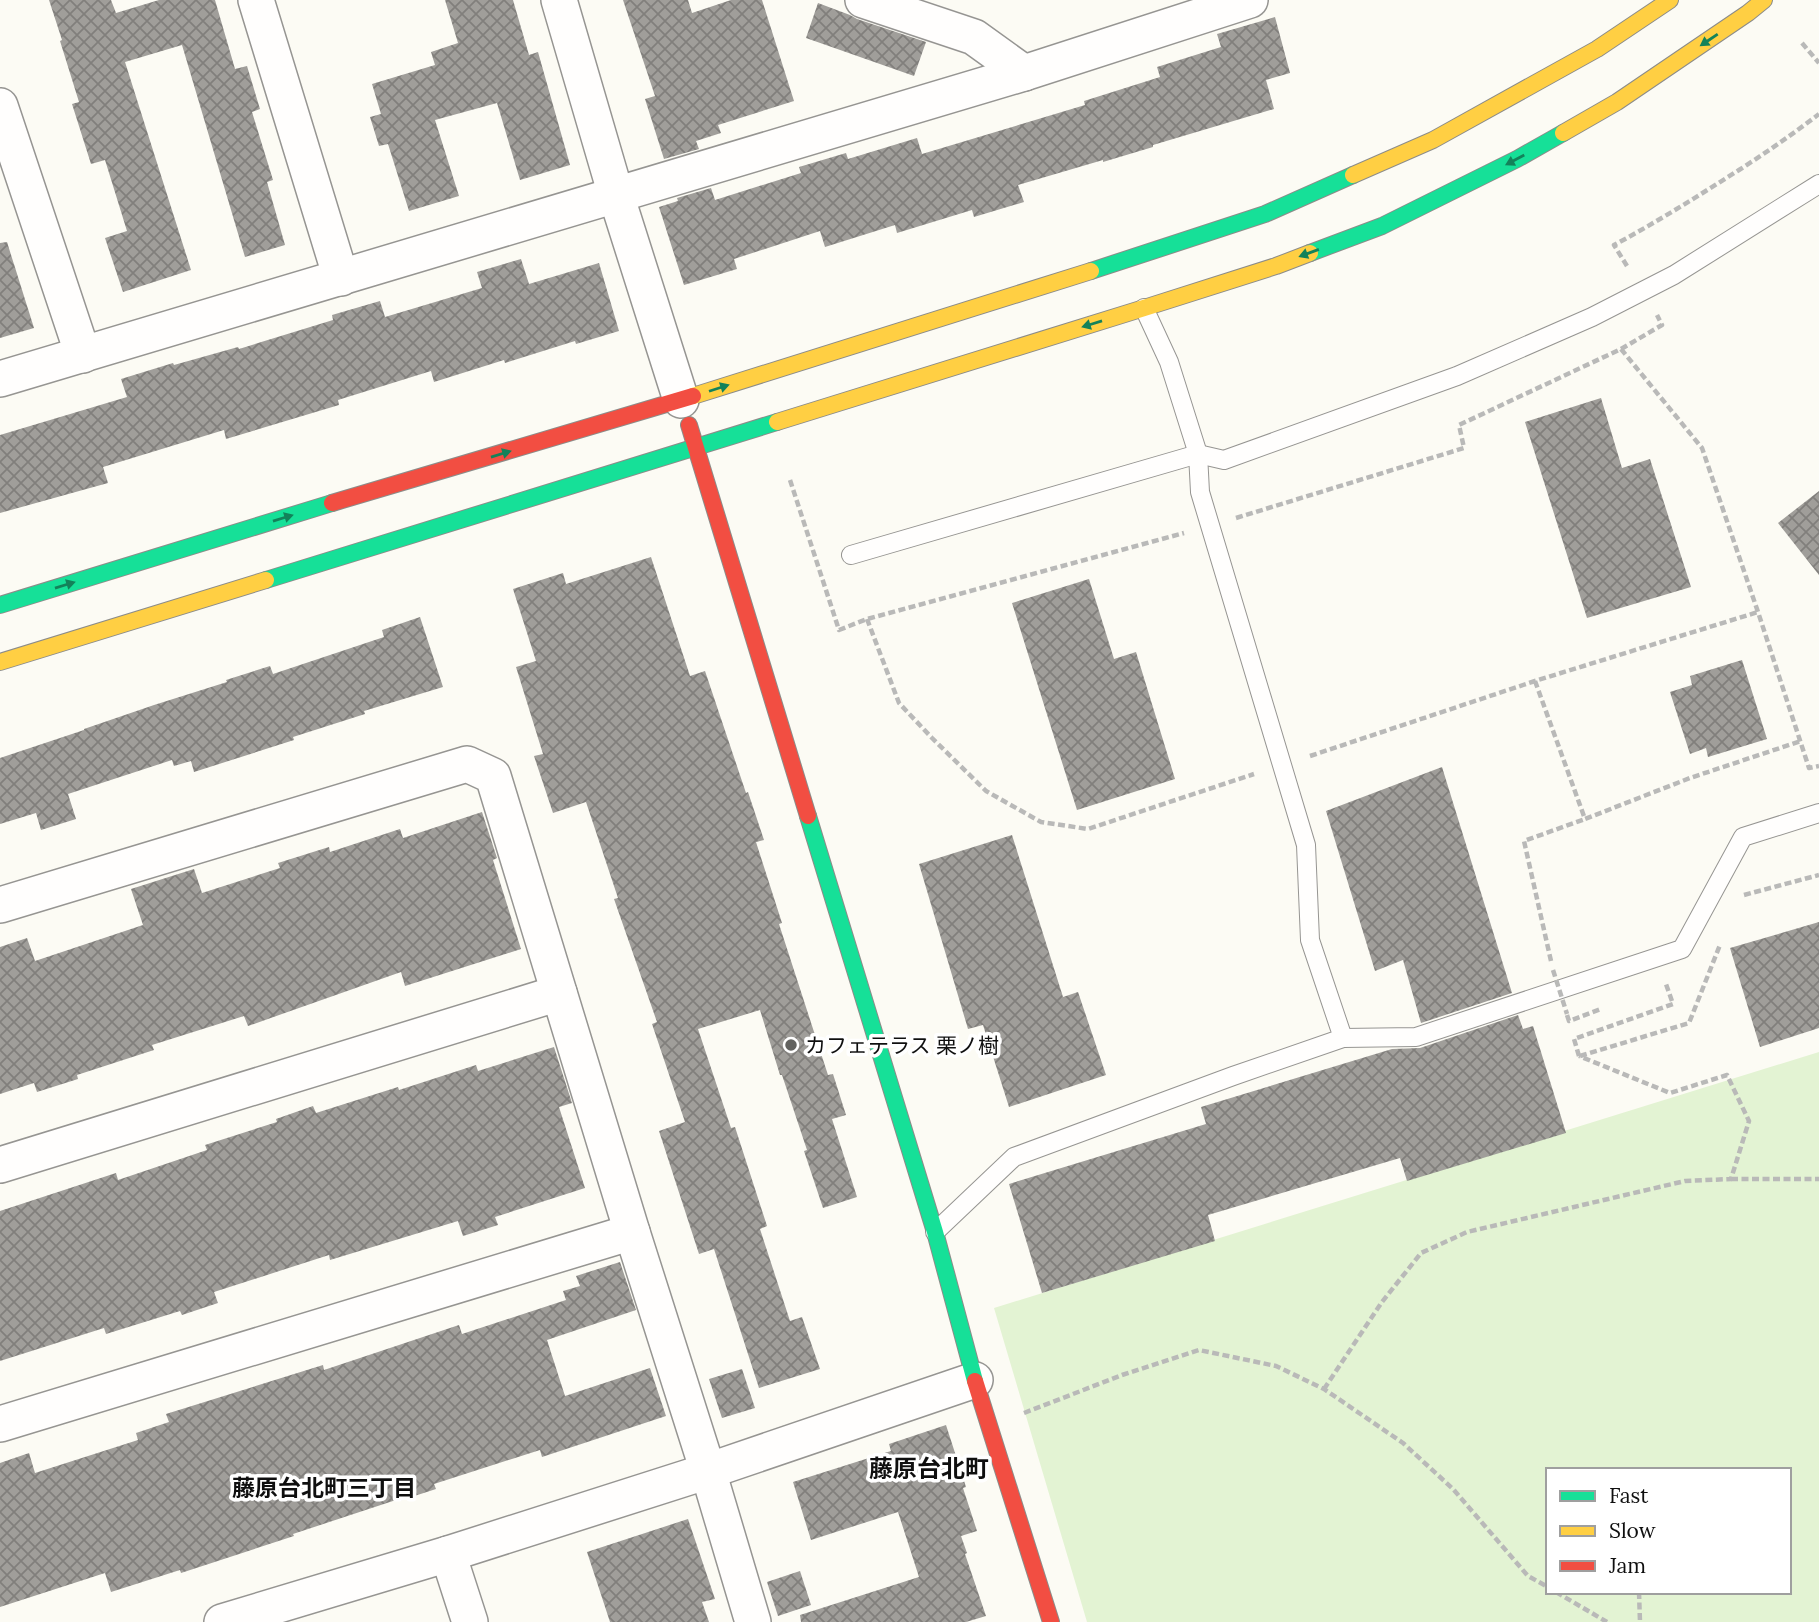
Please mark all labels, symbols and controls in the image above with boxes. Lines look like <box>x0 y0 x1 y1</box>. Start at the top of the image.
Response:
one-way arrow <box>1699 33 1718 46</box>
one-way arrow <box>1505 153 1525 165</box>
one-way arrow <box>1298 248 1319 259</box>
one-way arrow <box>1082 319 1103 330</box>
one-way arrow <box>709 383 730 393</box>
one-way arrow <box>491 448 512 458</box>
one-way arrow <box>273 513 294 523</box>
one-way arrow <box>55 579 76 589</box>
place label: カフェテラス 栗ノ樹 <box>805 1032 999 1059</box>
marker: カフェテラス 栗ノ樹 <box>783 1037 799 1053</box>
district label: 藤原台北町 <box>869 1453 989 1484</box>
legend <box>1546 1468 1791 1594</box>
district label: 藤原台北町三丁目 <box>232 1473 416 1502</box>
text: Fast <box>1609 1482 1649 1509</box>
text: Slow <box>1609 1517 1656 1544</box>
text: Jam <box>1608 1552 1646 1579</box>

